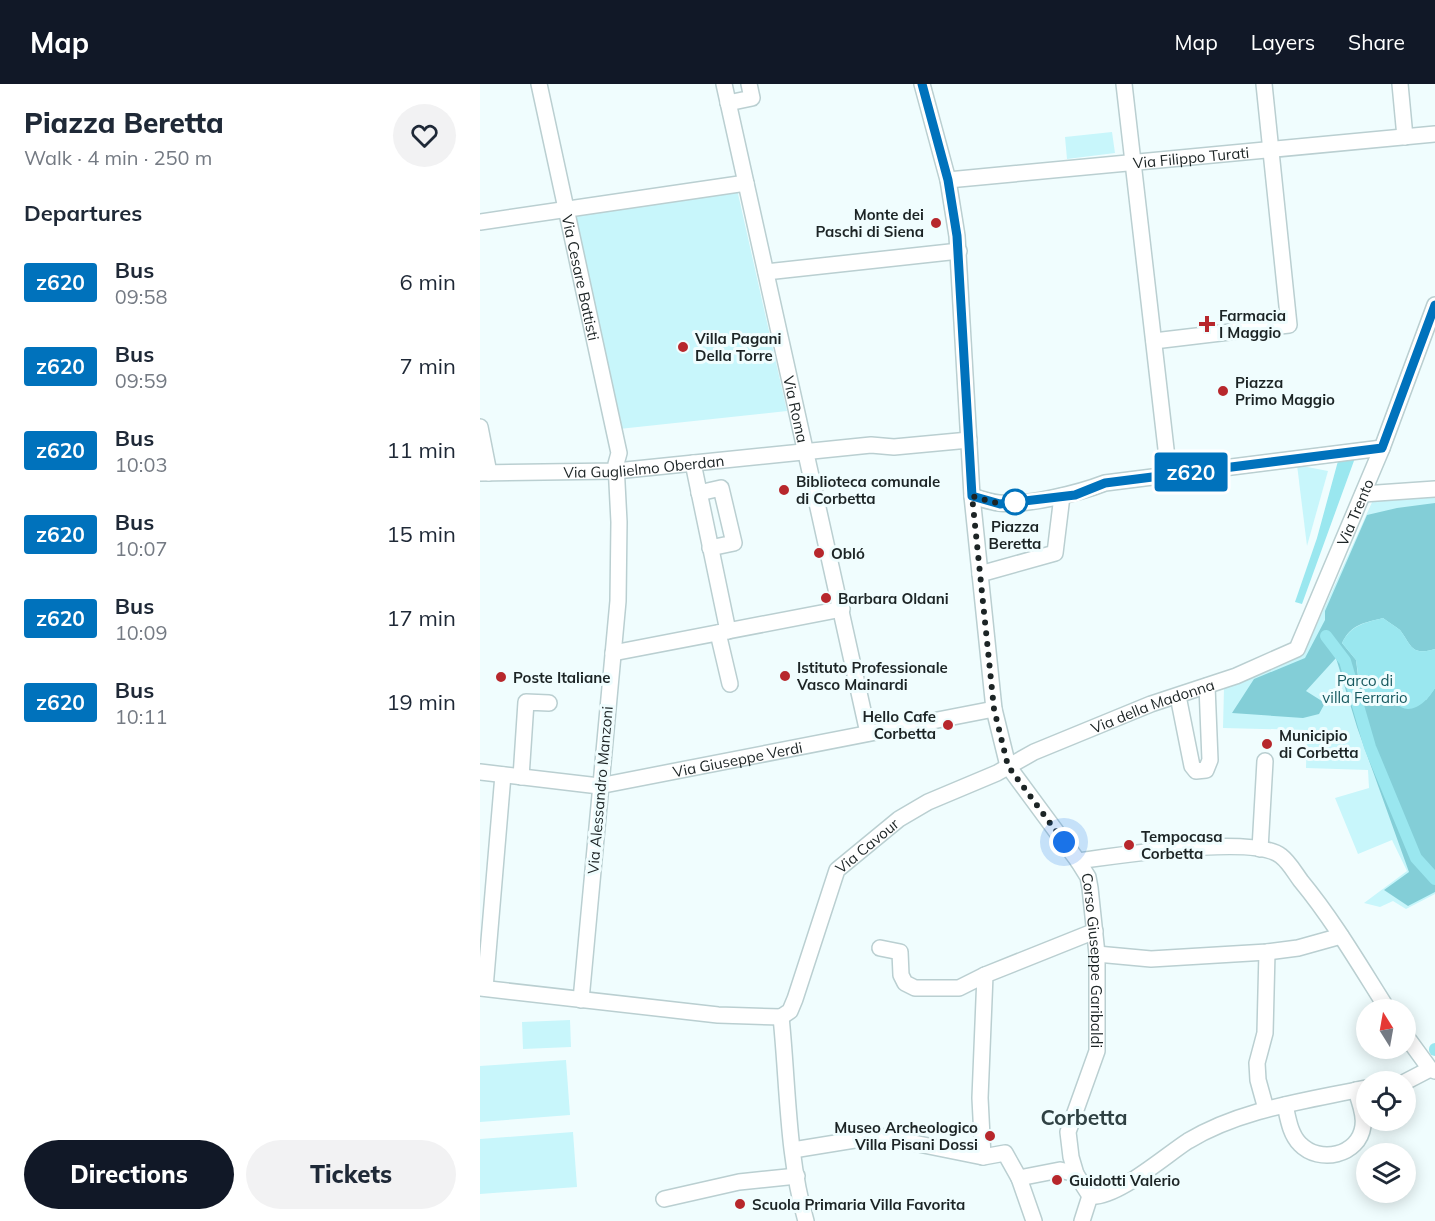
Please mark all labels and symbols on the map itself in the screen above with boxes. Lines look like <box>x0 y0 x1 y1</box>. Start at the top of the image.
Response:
street label: Via Filippo Turati <box>1132 142 1250 172</box>
place label: Monte dei Paschi di Siena <box>815 205 924 241</box>
street label: Via Cesare Battisti <box>558 213 604 342</box>
marker: Monte dei Paschi di Siena <box>929 216 943 230</box>
place label: Farmacia I Maggio <box>1219 306 1286 342</box>
marker: Farmacia I Maggio <box>1200 317 1214 331</box>
place label: Villa Pagani Della Torre <box>694 329 782 365</box>
marker: Villa Pagani Della Torre <box>676 340 690 354</box>
place label: Piazza Primo Maggio <box>1235 373 1335 409</box>
street label: Via Roma <box>779 374 813 444</box>
marker: Piazza Primo Maggio <box>1216 384 1230 398</box>
street label: Via Guglielmo Oberdan <box>563 451 725 481</box>
line badge: z620 <box>1149 452 1233 492</box>
place label: Biblioteca comunale di Corbetta <box>796 472 940 508</box>
street label: Via Trento <box>1332 476 1377 549</box>
marker: Biblioteca comunale di Corbetta <box>777 483 791 497</box>
marker: Piazza Beretta <box>1002 489 1028 515</box>
place label: Piazza Beretta <box>989 517 1041 553</box>
place label: Obló <box>831 544 865 563</box>
marker: Obló <box>812 546 826 560</box>
place label: Barbara Oldani <box>838 589 949 608</box>
marker: Barbara Oldani <box>819 591 833 605</box>
place label: Istituto Professionale Vasco Mainardi <box>796 658 948 694</box>
place label: Poste Italiane <box>513 668 611 687</box>
marker: Istituto Professionale Vasco Mainardi <box>778 669 792 683</box>
marker: Poste Italiane <box>494 670 508 684</box>
park label: Parco di villa Ferrario <box>1322 671 1408 707</box>
street label: Via della Madonna <box>1088 674 1217 737</box>
street label: Via Alessandro Manzoni <box>583 705 617 875</box>
place label: Hello Cafe Corbetta <box>862 707 936 743</box>
marker: Hello Cafe Corbetta <box>941 718 955 732</box>
place label: Municipio di Corbetta <box>1279 726 1359 762</box>
street label: Via Giuseppe Verdi <box>671 737 804 781</box>
marker: Municipio di Corbetta <box>1260 737 1274 751</box>
street label: Via Cavour <box>831 814 903 877</box>
your location <box>1049 827 1079 857</box>
place label: Tempocasa Corbetta <box>1141 827 1223 863</box>
marker: Tempocasa Corbetta <box>1122 838 1136 852</box>
street label: Corso Giuseppe Garibaldi <box>1078 871 1107 1048</box>
north arrow <box>1356 999 1416 1059</box>
district label: Corbetta <box>1040 1104 1128 1130</box>
place label: Museo Archeologico Villa Pisani Dossi <box>834 1118 978 1154</box>
marker: Museo Archeologico Villa Pisani Dossi <box>983 1129 997 1143</box>
place label: Guidotti Valerio <box>1069 1171 1180 1190</box>
marker: Guidotti Valerio <box>1050 1173 1064 1187</box>
place label: Scuola Primaria Villa Favorita <box>752 1195 965 1214</box>
marker: Scuola Primaria Villa Favorita <box>733 1197 747 1211</box>

